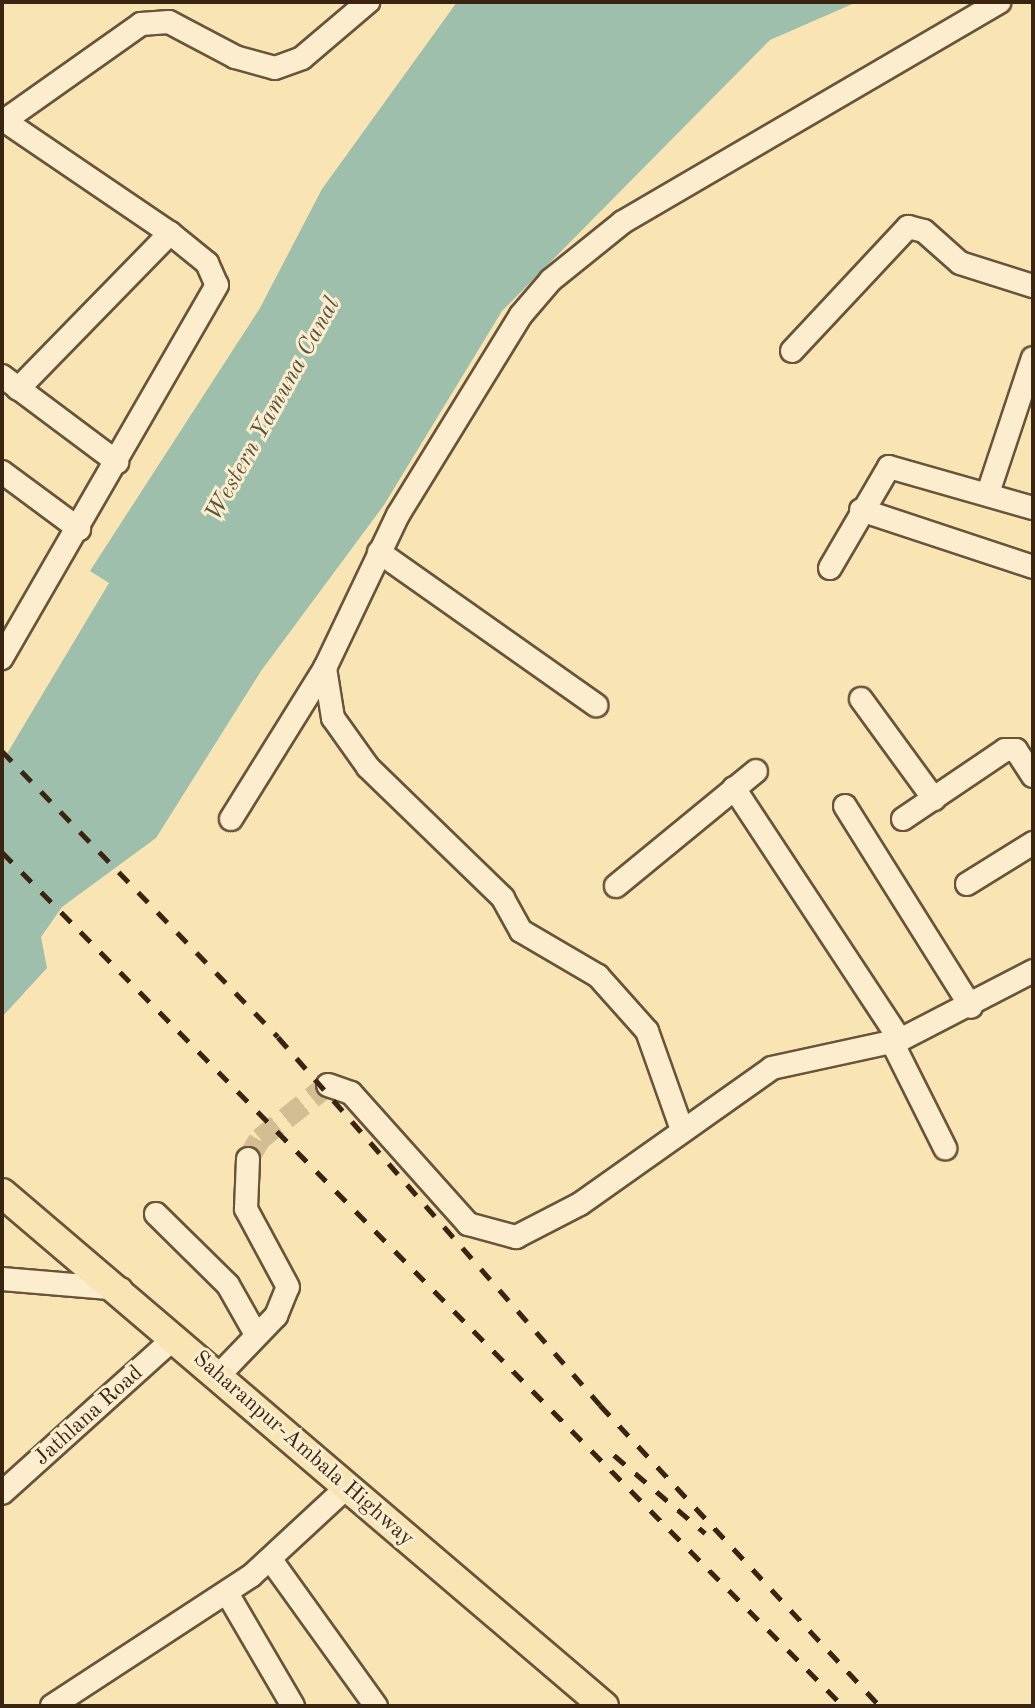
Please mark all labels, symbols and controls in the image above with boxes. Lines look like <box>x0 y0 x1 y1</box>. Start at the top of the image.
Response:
water label: Western Yamuna Canal <box>200 293 348 527</box>
street label: Saharanpur-Ambala Highway <box>187 1346 419 1552</box>
street label: Jathlana Road <box>29 1360 149 1472</box>

